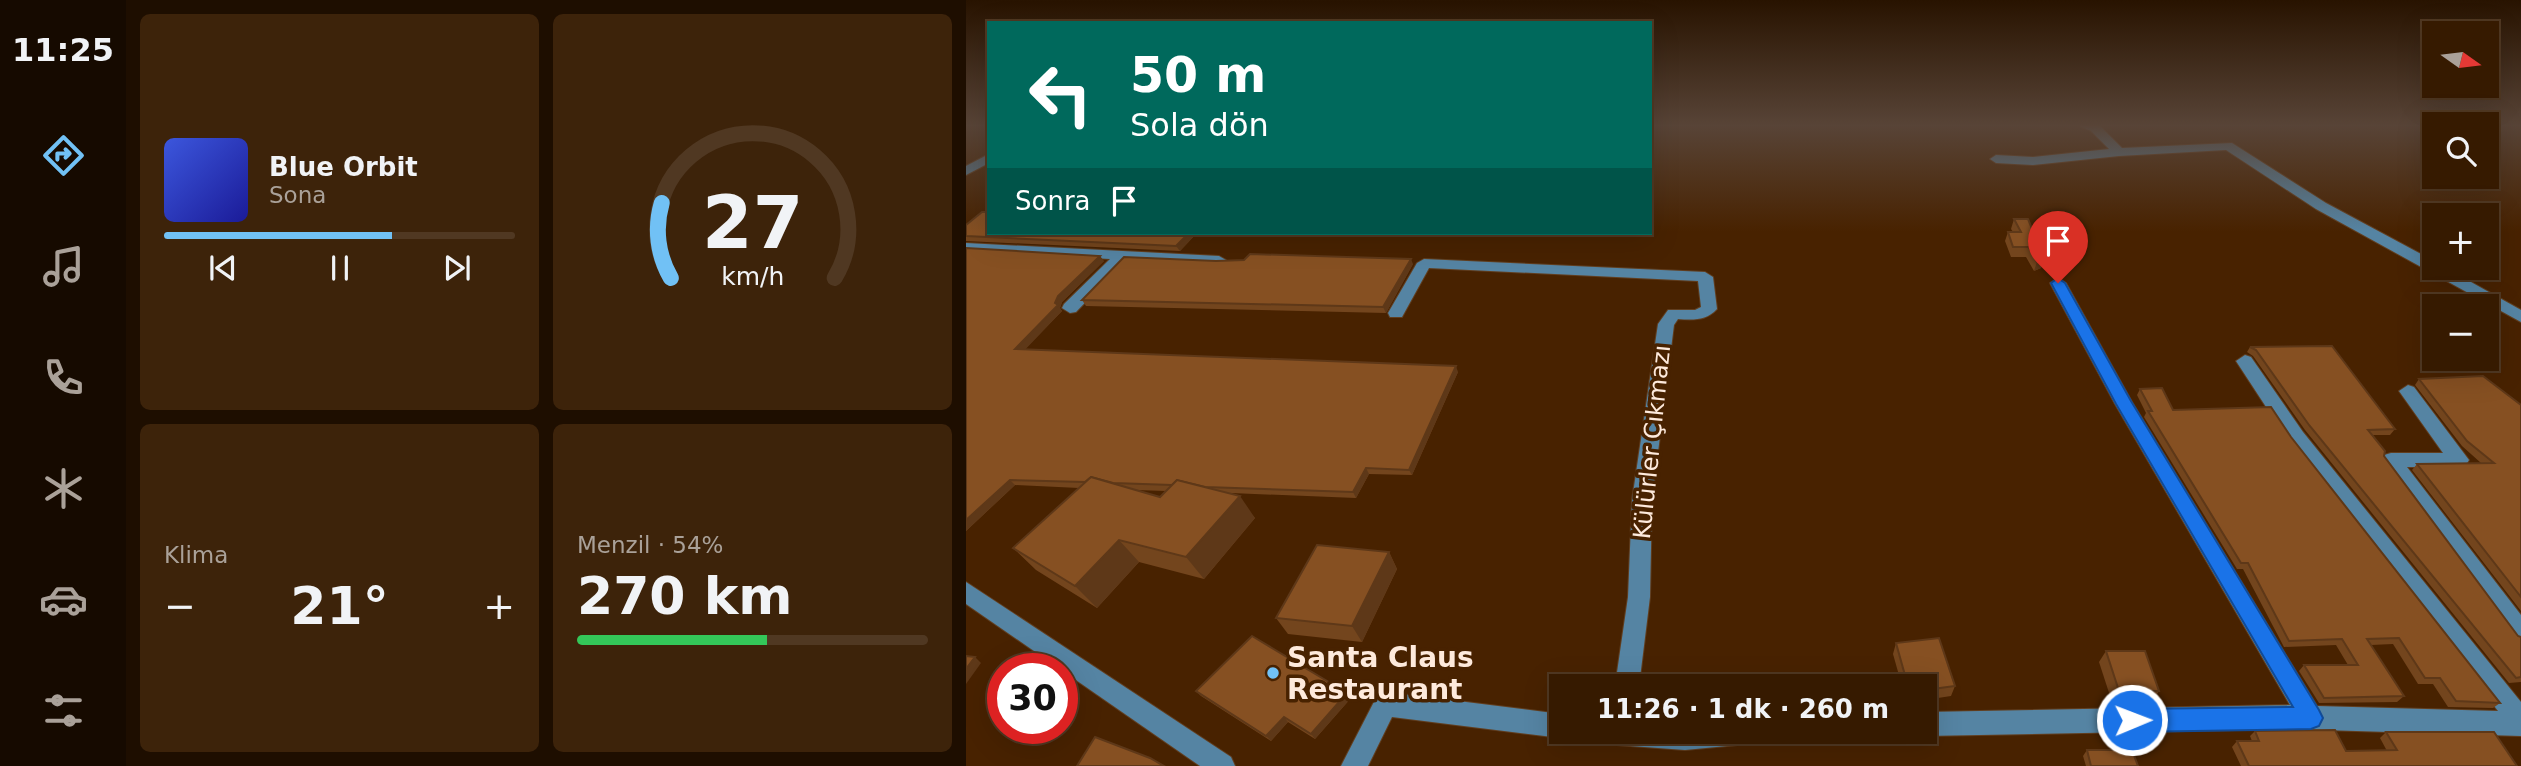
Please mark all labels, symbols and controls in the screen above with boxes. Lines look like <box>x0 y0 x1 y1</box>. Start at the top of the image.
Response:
north arrow <box>2422 21 2499 98</box>
map controls <box>2422 21 2499 371</box>
text: 11:25 <box>12 31 114 69</box>
text: 50 m <box>1130 47 1266 104</box>
icon: left <box>1015 49 1106 140</box>
text: Sola dön <box>1130 106 1269 144</box>
button: search <box>2422 112 2499 189</box>
icon: directions <box>39 131 88 180</box>
text: Blue Orbit <box>269 152 418 182</box>
text: 27 <box>702 181 803 266</box>
text: Sona <box>269 182 326 208</box>
icon: arrive <box>1105 182 1143 220</box>
text: Sonra <box>1015 186 1091 216</box>
button: + <box>2422 203 2499 280</box>
pin <box>2028 211 2088 283</box>
icon: arrive <box>2039 222 2077 260</box>
icon: music <box>39 242 88 291</box>
icon: previous <box>204 249 242 287</box>
icon: pause <box>321 249 359 287</box>
icon: next <box>438 249 476 287</box>
text: km/h <box>721 262 784 291</box>
button: − <box>2422 294 2499 371</box>
street label: Külürler Çıkmazı <box>1628 344 1676 540</box>
icon: phone <box>39 353 88 402</box>
icon: climate <box>39 464 88 513</box>
text: Menzil · 54% <box>577 532 723 558</box>
text: Klima <box>164 542 228 568</box>
text: 270 km <box>577 566 792 626</box>
icon: car <box>39 575 88 624</box>
text: 21° <box>290 576 389 636</box>
text: − <box>164 584 196 628</box>
text: + <box>483 584 515 628</box>
place label: Santa Claus Restaurant <box>1287 641 1474 706</box>
speed limit sign: 30 <box>987 653 1078 744</box>
marker: Santa Claus Restaurant <box>1265 665 1281 681</box>
position arrow <box>2095 683 2169 757</box>
icon: filters <box>39 686 88 735</box>
text: 11:26 · 1 dk · 260 m <box>1597 694 1889 724</box>

